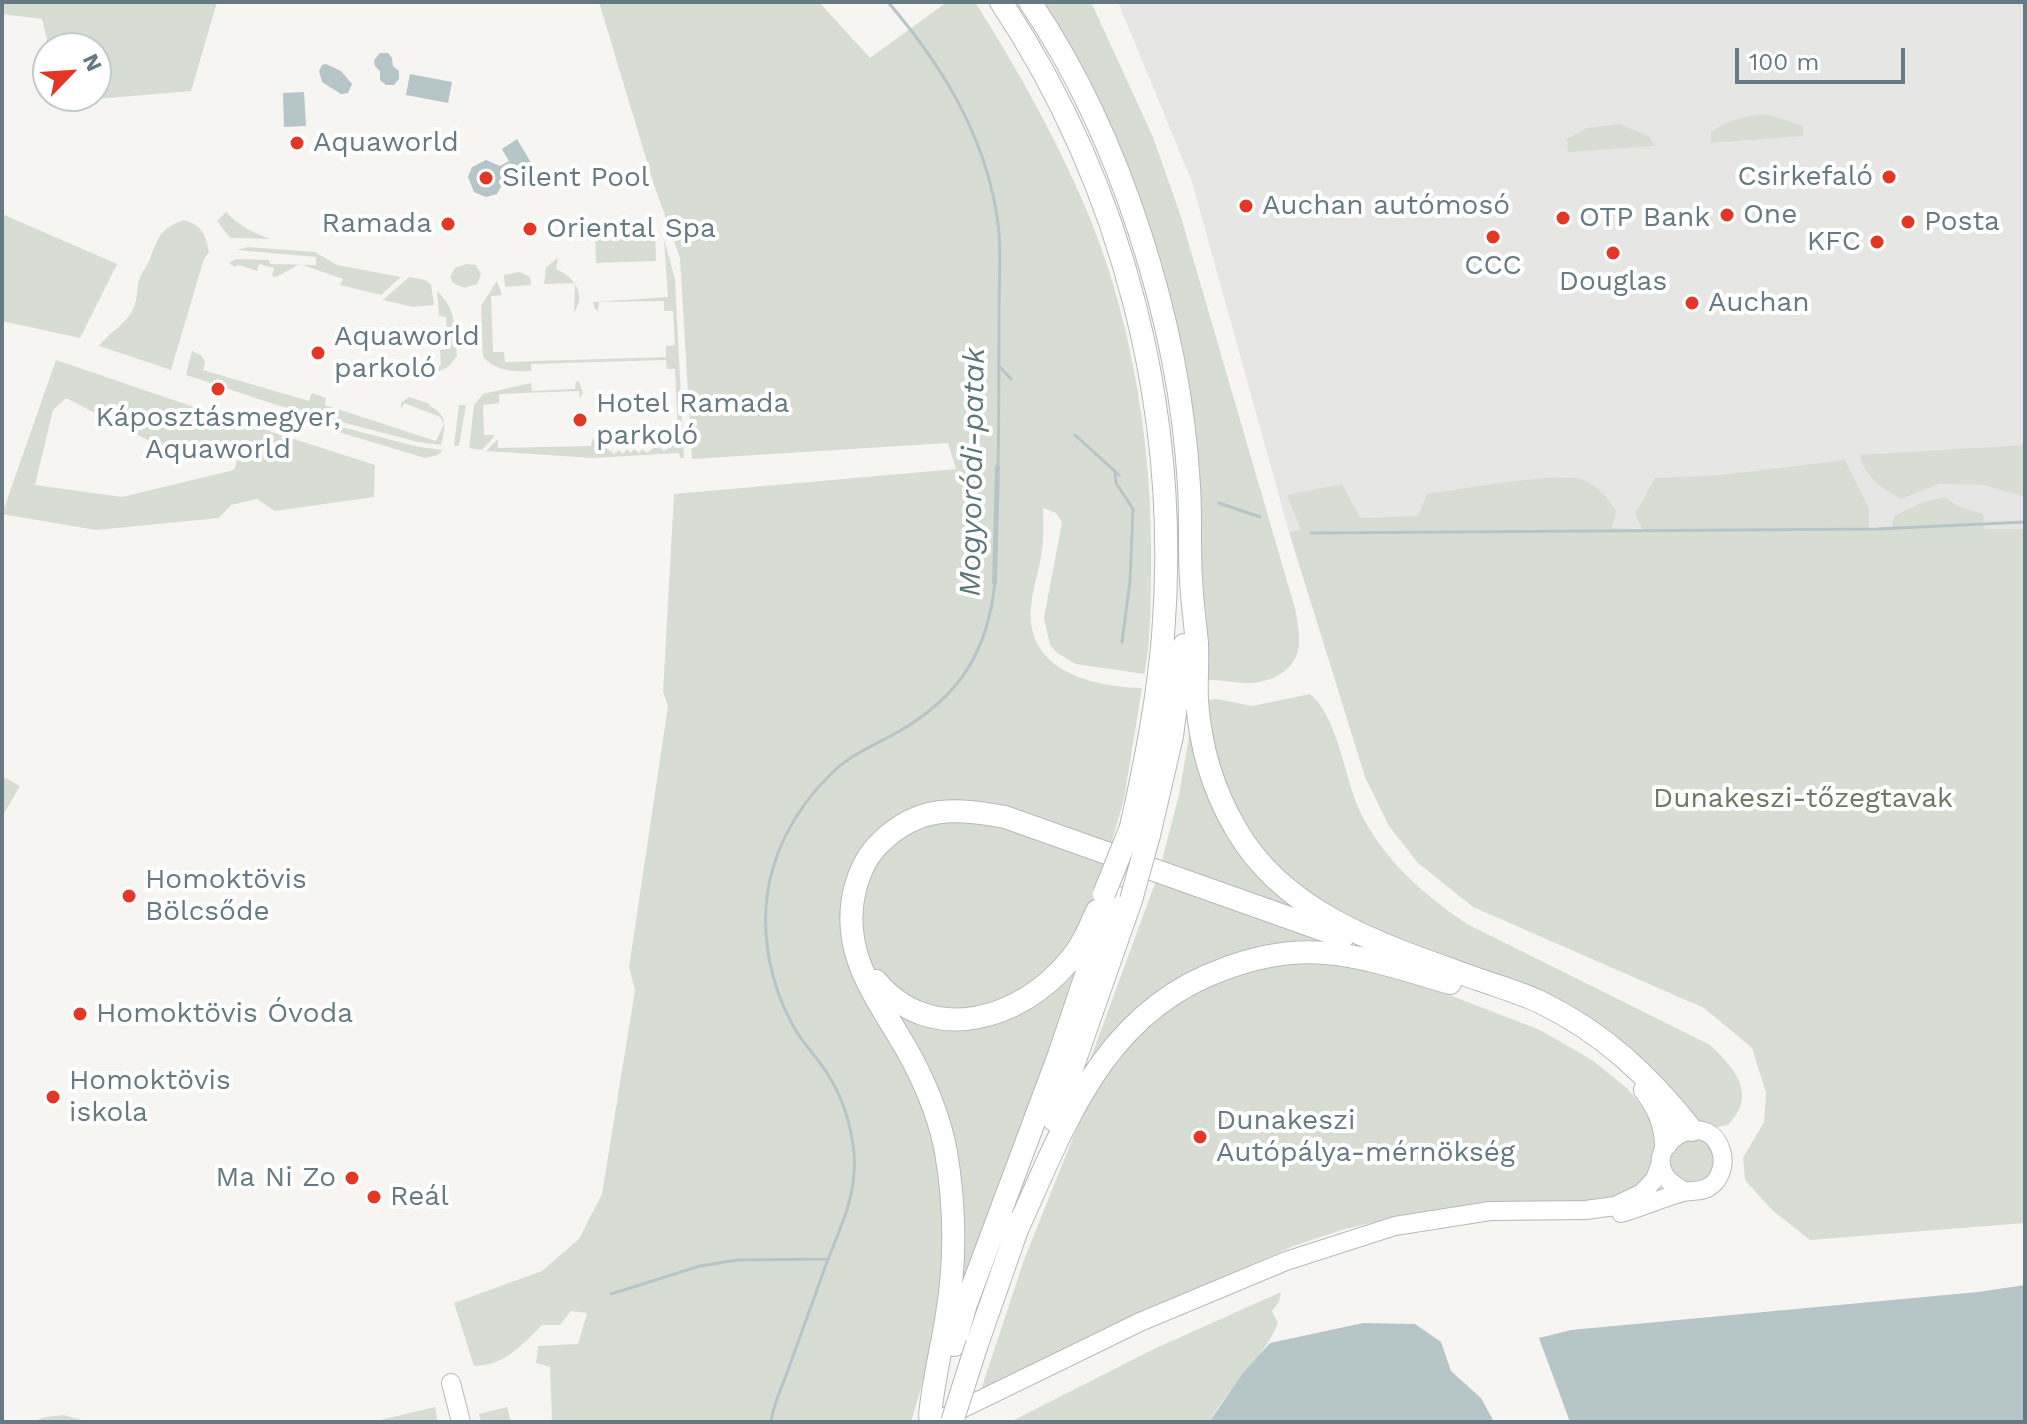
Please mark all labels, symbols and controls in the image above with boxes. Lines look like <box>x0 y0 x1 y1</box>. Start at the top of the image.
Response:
north arrow <box>32 32 112 112</box>
scale bar <box>1739 32 1909 82</box>
text: 100 m <box>1749 48 1819 76</box>
text: N <box>78 50 107 75</box>
place label: Aquaworld <box>313 126 459 160</box>
marker: Aquaworld <box>288 134 306 152</box>
place label: Csirkefaló <box>1737 160 1873 194</box>
place label: Silent Pool <box>502 161 649 195</box>
marker: Csirkefaló <box>1880 168 1898 186</box>
marker: Silent Pool <box>477 169 495 187</box>
place label: Auchan autómosó <box>1262 189 1510 223</box>
marker: Auchan autómosó <box>1237 197 1255 215</box>
place label: One <box>1743 198 1797 232</box>
place label: OTP Bank <box>1579 201 1710 235</box>
place label: Posta <box>1924 205 2000 239</box>
marker: One <box>1718 206 1736 224</box>
place label: Ramada <box>322 207 432 241</box>
marker: OTP Bank <box>1554 209 1572 227</box>
place label: Oriental Spa <box>546 212 716 246</box>
marker: Posta <box>1899 213 1917 231</box>
marker: Ramada <box>439 215 457 233</box>
marker: Oriental Spa <box>521 220 539 238</box>
place label: KFC <box>1807 225 1861 259</box>
marker: CCC <box>1484 228 1502 246</box>
marker: KFC <box>1868 233 1886 251</box>
marker: Douglas <box>1604 244 1622 262</box>
place label: CCC <box>1464 249 1522 283</box>
place label: Douglas <box>1559 265 1667 299</box>
place label: Auchan <box>1708 286 1810 320</box>
marker: Auchan <box>1683 294 1701 312</box>
place label: Aquaworld parkoló <box>334 320 480 386</box>
marker: Aquaworld parkoló <box>309 344 327 362</box>
water label: Mogyoródi-patak <box>953 347 993 597</box>
marker: Káposztásmegyer, Aquaworld <box>209 380 227 398</box>
place label: Hotel Ramada parkoló <box>596 387 789 453</box>
place label: Káposztásmegyer, Aquaworld <box>95 401 341 467</box>
marker: Hotel Ramada parkoló <box>571 411 589 429</box>
park label: Dunakeszi-tőzegtavak <box>1653 782 1953 816</box>
place label: Homoktövis Bölcsőde <box>145 863 307 929</box>
marker: Homoktövis Bölcsőde <box>120 887 138 905</box>
place label: Homoktövis Óvoda <box>96 997 353 1031</box>
marker: Homoktövis Óvoda <box>71 1005 89 1023</box>
place label: Homoktövis iskola <box>69 1064 231 1130</box>
marker: Homoktövis iskola <box>44 1088 62 1106</box>
place label: Dunakeszi Autópálya-mérnökség <box>1216 1104 1515 1170</box>
marker: Dunakeszi Autópálya-mérnökség <box>1191 1128 1209 1146</box>
place label: Ma Ni Zo <box>216 1161 336 1195</box>
marker: Ma Ni Zo <box>343 1169 361 1187</box>
place label: Reál <box>390 1180 449 1214</box>
marker: Reál <box>365 1188 383 1206</box>

